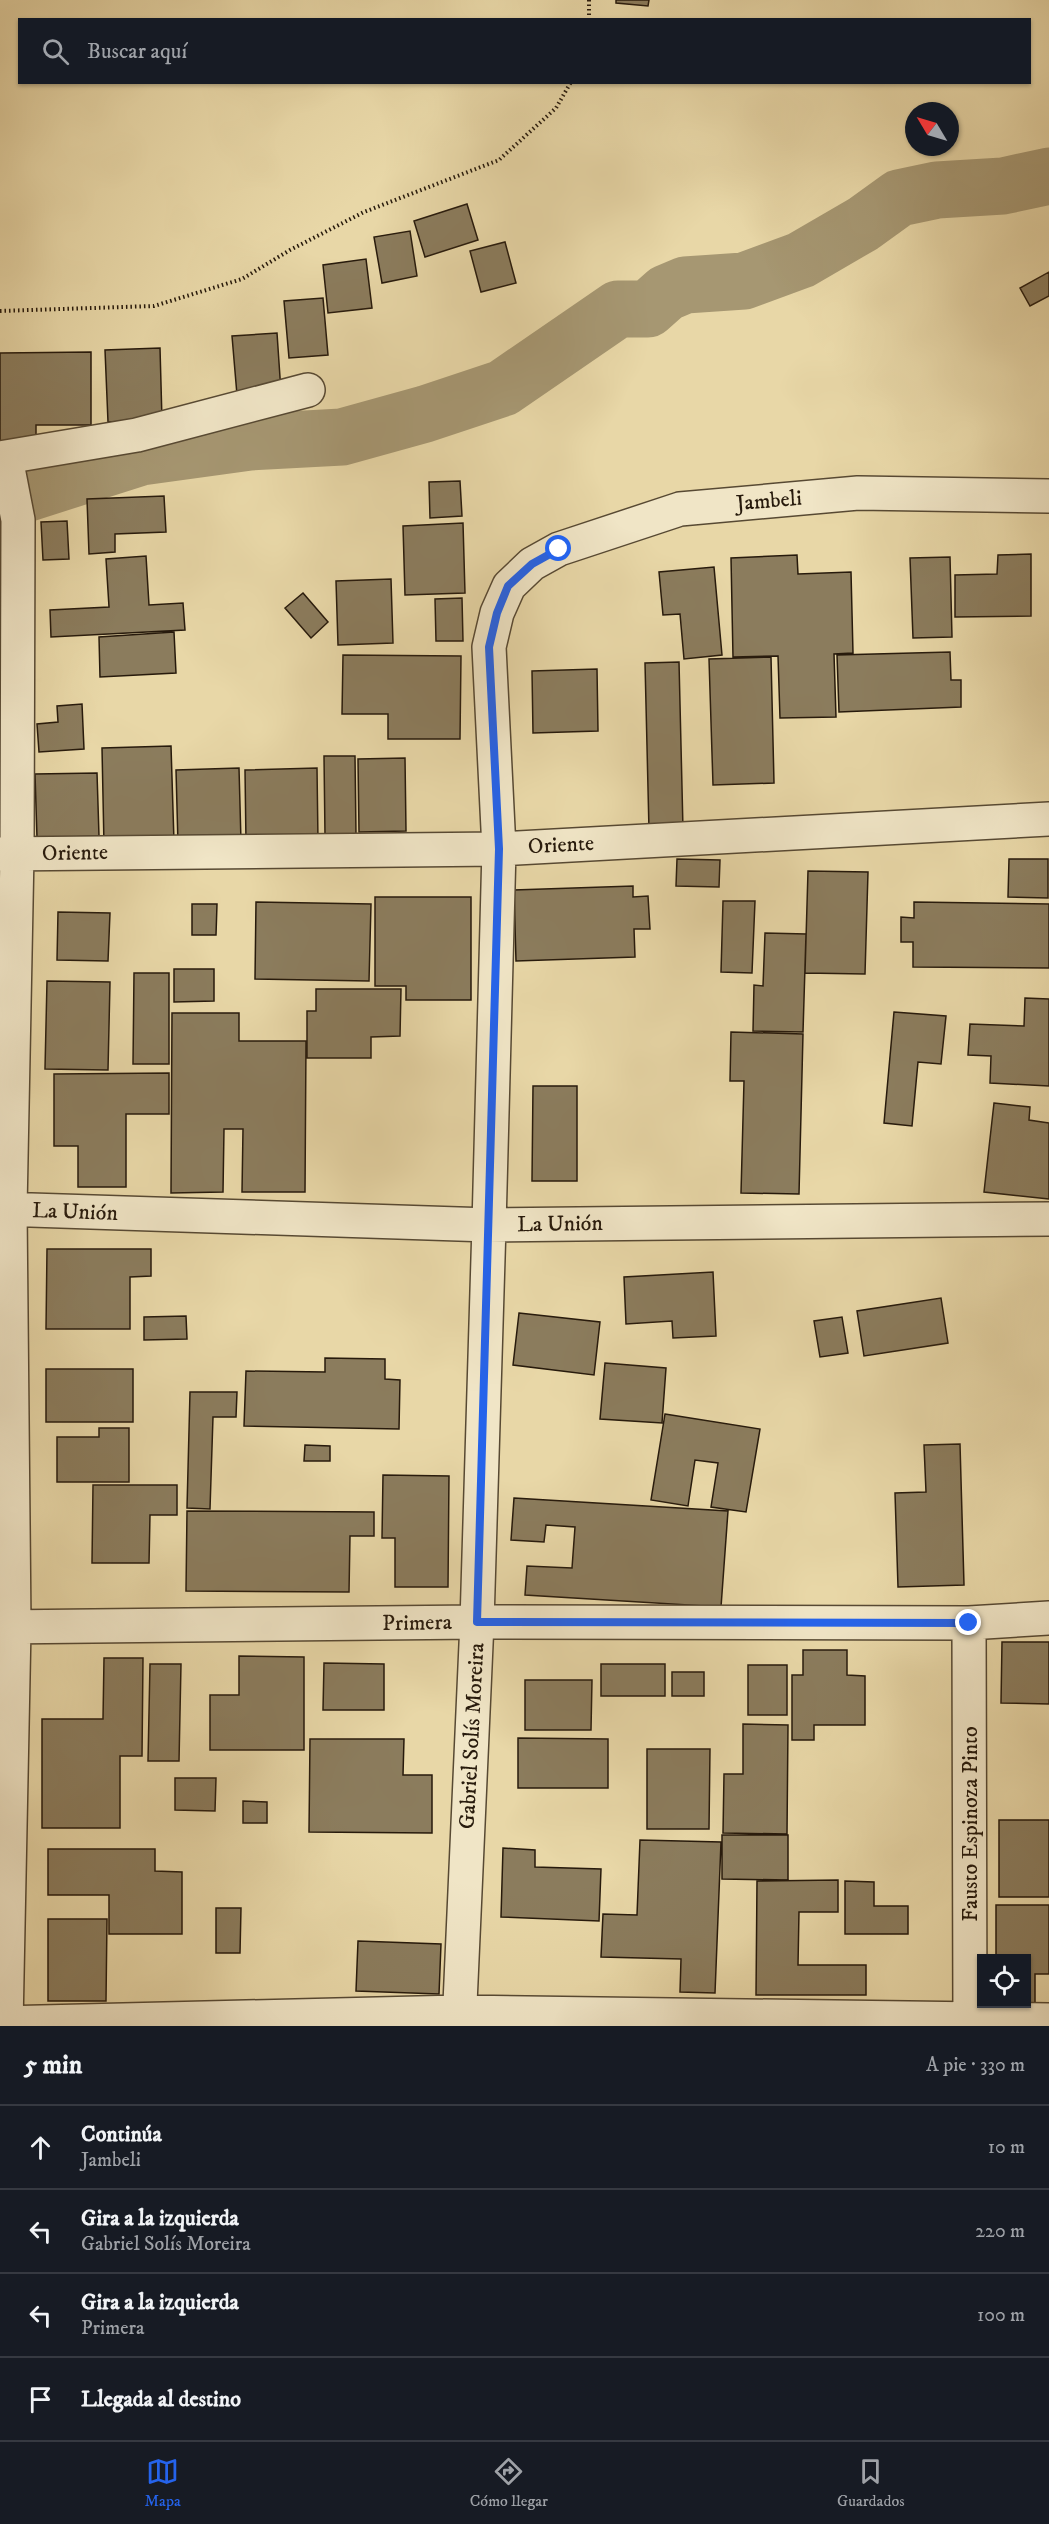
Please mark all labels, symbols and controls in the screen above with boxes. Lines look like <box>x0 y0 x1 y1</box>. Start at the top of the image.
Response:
search box <box>18 18 1031 84</box>
icon: search <box>39 35 72 68</box>
text: Buscar aquí <box>87 38 187 65</box>
north arrow <box>905 102 959 156</box>
street label: Jambeli <box>733 485 803 517</box>
route start <box>545 535 571 561</box>
street label: Oriente <box>527 830 595 860</box>
street label: Oriente <box>42 839 108 867</box>
street label: La Unión <box>32 1197 119 1227</box>
street label: La Unión <box>517 1210 604 1238</box>
street label: Primera <box>382 1609 453 1637</box>
route end <box>955 1609 981 1635</box>
street label: Gabriel Solís Moreira <box>454 1641 490 1830</box>
street label: Fausto Espinoza Pinto <box>957 1726 984 1922</box>
map controls <box>977 1954 1031 2008</box>
button: locate <box>977 1954 1031 2008</box>
text: 5 min <box>24 2049 82 2082</box>
text: A pie · 330 m <box>926 2053 1025 2078</box>
text: Continúa <box>81 2121 162 2148</box>
icon: ahead <box>24 2131 57 2164</box>
text: 10 m <box>988 2135 1025 2160</box>
text: Jambeli <box>81 2148 141 2173</box>
text: Gira a la izquierda <box>81 2205 239 2232</box>
icon: left <box>24 2215 57 2248</box>
text: 220 m <box>975 2219 1025 2244</box>
text: Gabriel Solís Moreira <box>81 2232 251 2257</box>
text: Gira a la izquierda <box>81 2289 239 2316</box>
icon: left <box>24 2299 57 2332</box>
text: 100 m <box>977 2303 1025 2328</box>
text: Primera <box>81 2316 144 2341</box>
icon: arrive <box>24 2383 57 2416</box>
text: Llegada al destino <box>81 2386 241 2413</box>
tab: Mapa <box>144 2455 181 2511</box>
tab: Cómo llegar <box>470 2455 548 2511</box>
tab: Guardados <box>837 2455 905 2511</box>

